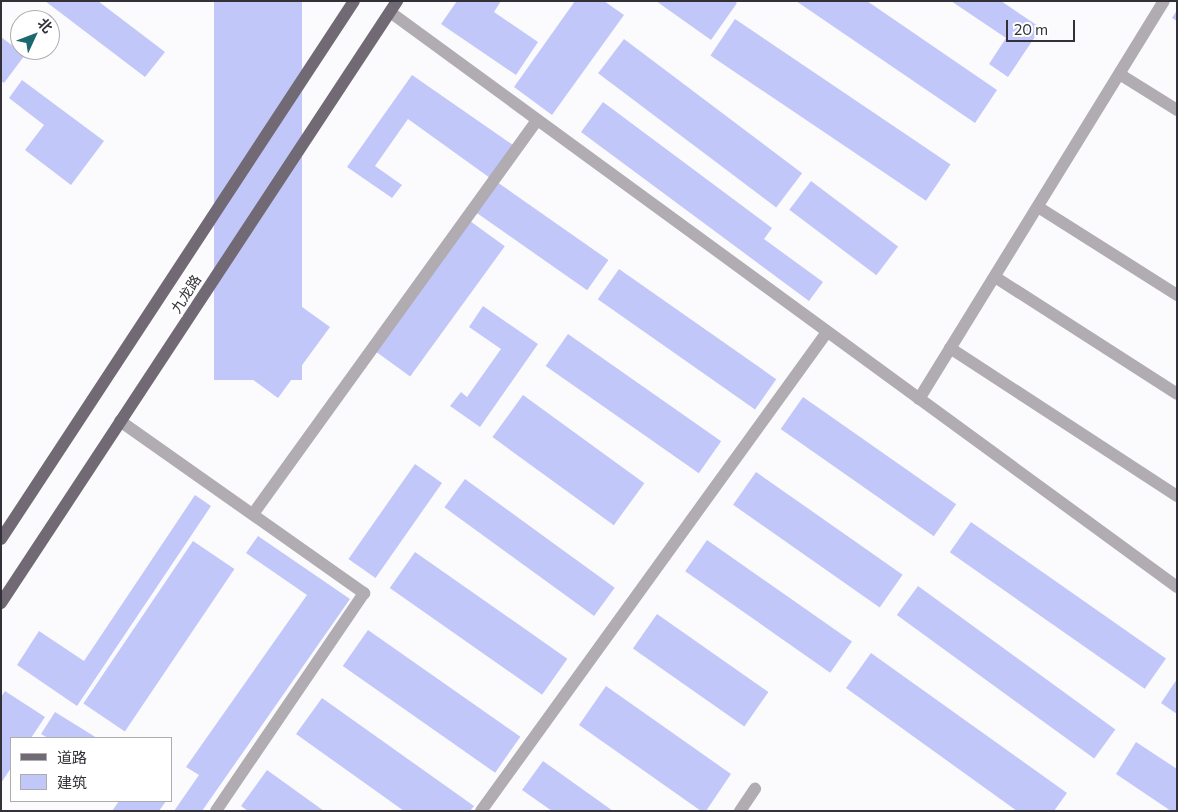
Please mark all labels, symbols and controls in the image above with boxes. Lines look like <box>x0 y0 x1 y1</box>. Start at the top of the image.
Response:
north arrow <box>10 10 60 60</box>
scale bar <box>1008 10 1077 42</box>
text: 北 <box>35 14 57 36</box>
text: 20 m <box>1014 20 1048 38</box>
street label: 九龙路 <box>168 272 204 316</box>
legend <box>10 737 172 802</box>
text: 道路 <box>57 748 87 766</box>
text: 建筑 <box>57 773 87 791</box>

